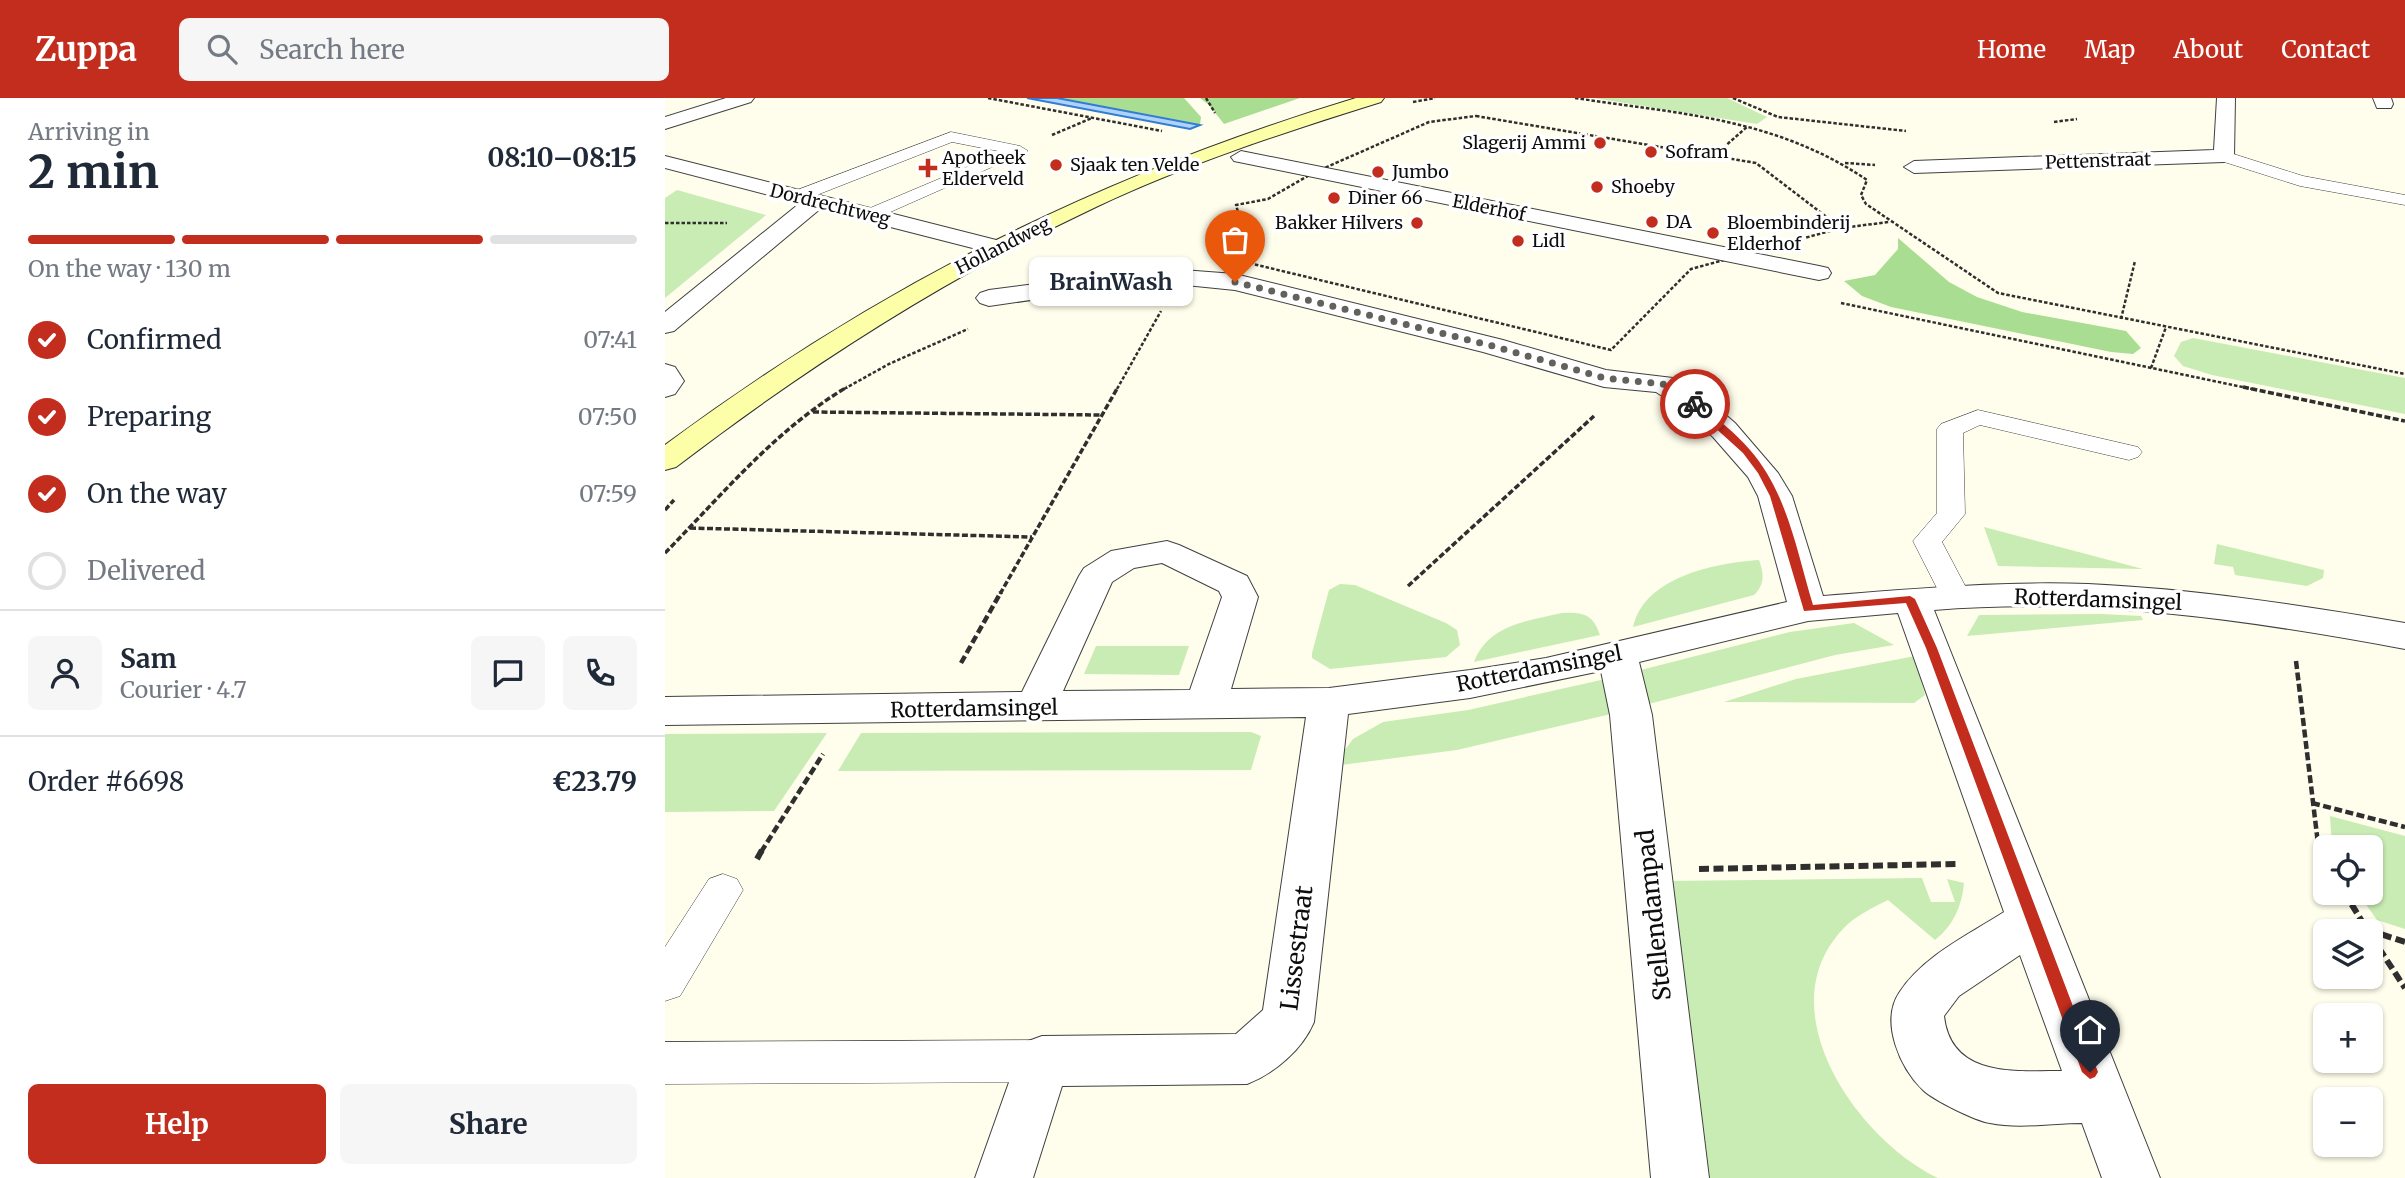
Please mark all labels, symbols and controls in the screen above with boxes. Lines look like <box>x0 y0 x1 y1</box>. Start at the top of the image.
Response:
search box <box>179 18 669 81</box>
text: Zuppa <box>35 29 137 70</box>
icon: search <box>203 30 241 68</box>
text: Search here <box>259 33 405 66</box>
text: Home <box>1977 34 2046 65</box>
text: Map <box>2084 34 2135 65</box>
text: About <box>2173 34 2243 65</box>
text: Contact <box>2281 34 2370 65</box>
text: Arriving in <box>28 117 150 146</box>
place label: Slagerij Ammi <box>1462 131 1586 154</box>
marker: Slagerij Ammi <box>1592 135 1608 151</box>
place label: Sofram <box>1665 140 1729 163</box>
text: 08:10–08:15 <box>487 141 637 174</box>
text: 2 min <box>28 143 159 201</box>
marker: Sofram <box>1643 144 1659 160</box>
place label: Apotheek Elderveld <box>941 146 1026 190</box>
street label: Pettenstraat <box>2045 147 2151 174</box>
place label: Sjaak ten Velde <box>1070 153 1200 176</box>
marker: Sjaak ten Velde <box>1048 157 1064 173</box>
marker: Apotheek Elderveld <box>920 160 936 176</box>
place label: Jumbo <box>1391 160 1449 183</box>
marker: Jumbo <box>1370 164 1386 180</box>
place label: Shoeby <box>1611 175 1675 198</box>
street label: Dordrechtweg <box>768 178 893 231</box>
marker: Shoeby <box>1589 179 1605 195</box>
place label: Diner 66 <box>1348 186 1423 209</box>
street label: Elderhof <box>1450 189 1529 226</box>
marker: Diner 66 <box>1326 190 1342 206</box>
pin <box>1205 210 1265 282</box>
place label: DA <box>1666 210 1692 233</box>
place label: Bakker Hilvers <box>1275 211 1403 234</box>
place label: Bloembinderij Elderhof <box>1727 211 1851 255</box>
street label: Hollandweg <box>951 212 1054 279</box>
marker: DA <box>1644 214 1660 230</box>
marker: Bakker Hilvers <box>1409 215 1425 231</box>
icon: bag <box>1216 221 1254 259</box>
marker: Bloembinderij Elderhof <box>1705 225 1721 241</box>
place label: Lidl <box>1532 229 1566 252</box>
marker: Lidl <box>1510 233 1526 249</box>
text: On the way · 130 m <box>28 254 231 283</box>
callout: BrainWash <box>1029 258 1193 306</box>
text: BrainWash <box>1049 267 1173 296</box>
icon: check <box>28 321 66 359</box>
text: Confirmed <box>87 323 222 356</box>
text: 07:41 <box>583 325 637 354</box>
courier <box>1660 369 1730 439</box>
icon: bike <box>1676 385 1714 423</box>
icon: check <box>28 398 66 436</box>
text: Preparing <box>87 400 211 433</box>
text: 07:50 <box>578 402 637 431</box>
icon: check <box>28 475 66 513</box>
text: On the way <box>87 477 227 510</box>
text: 07:59 <box>579 479 637 508</box>
text: Delivered <box>87 554 206 587</box>
street label: Rotterdamsingel <box>2014 583 2183 616</box>
button: person <box>28 636 102 710</box>
button: chat <box>471 636 545 710</box>
button: phone <box>563 636 637 710</box>
street label: Rotterdamsingel <box>1454 639 1624 698</box>
text: Sam <box>120 642 177 675</box>
text: Courier · 4.7 <box>120 675 247 704</box>
street label: Rotterdamsingel <box>890 694 1059 723</box>
text: Order #6698 <box>28 765 184 798</box>
text: €23.79 <box>552 765 637 798</box>
street label: Stellendampad <box>1629 828 1678 1002</box>
map controls <box>2313 835 2383 1157</box>
button: locate <box>2313 835 2383 905</box>
street label: Lissestraat <box>1273 883 1320 1012</box>
button: layers <box>2313 919 2383 989</box>
pin <box>2060 1000 2120 1072</box>
button: + <box>2313 1003 2383 1073</box>
icon: home <box>2071 1011 2109 1049</box>
button: Help <box>28 1084 326 1164</box>
button: Share <box>340 1084 637 1164</box>
button: − <box>2313 1087 2383 1157</box>

